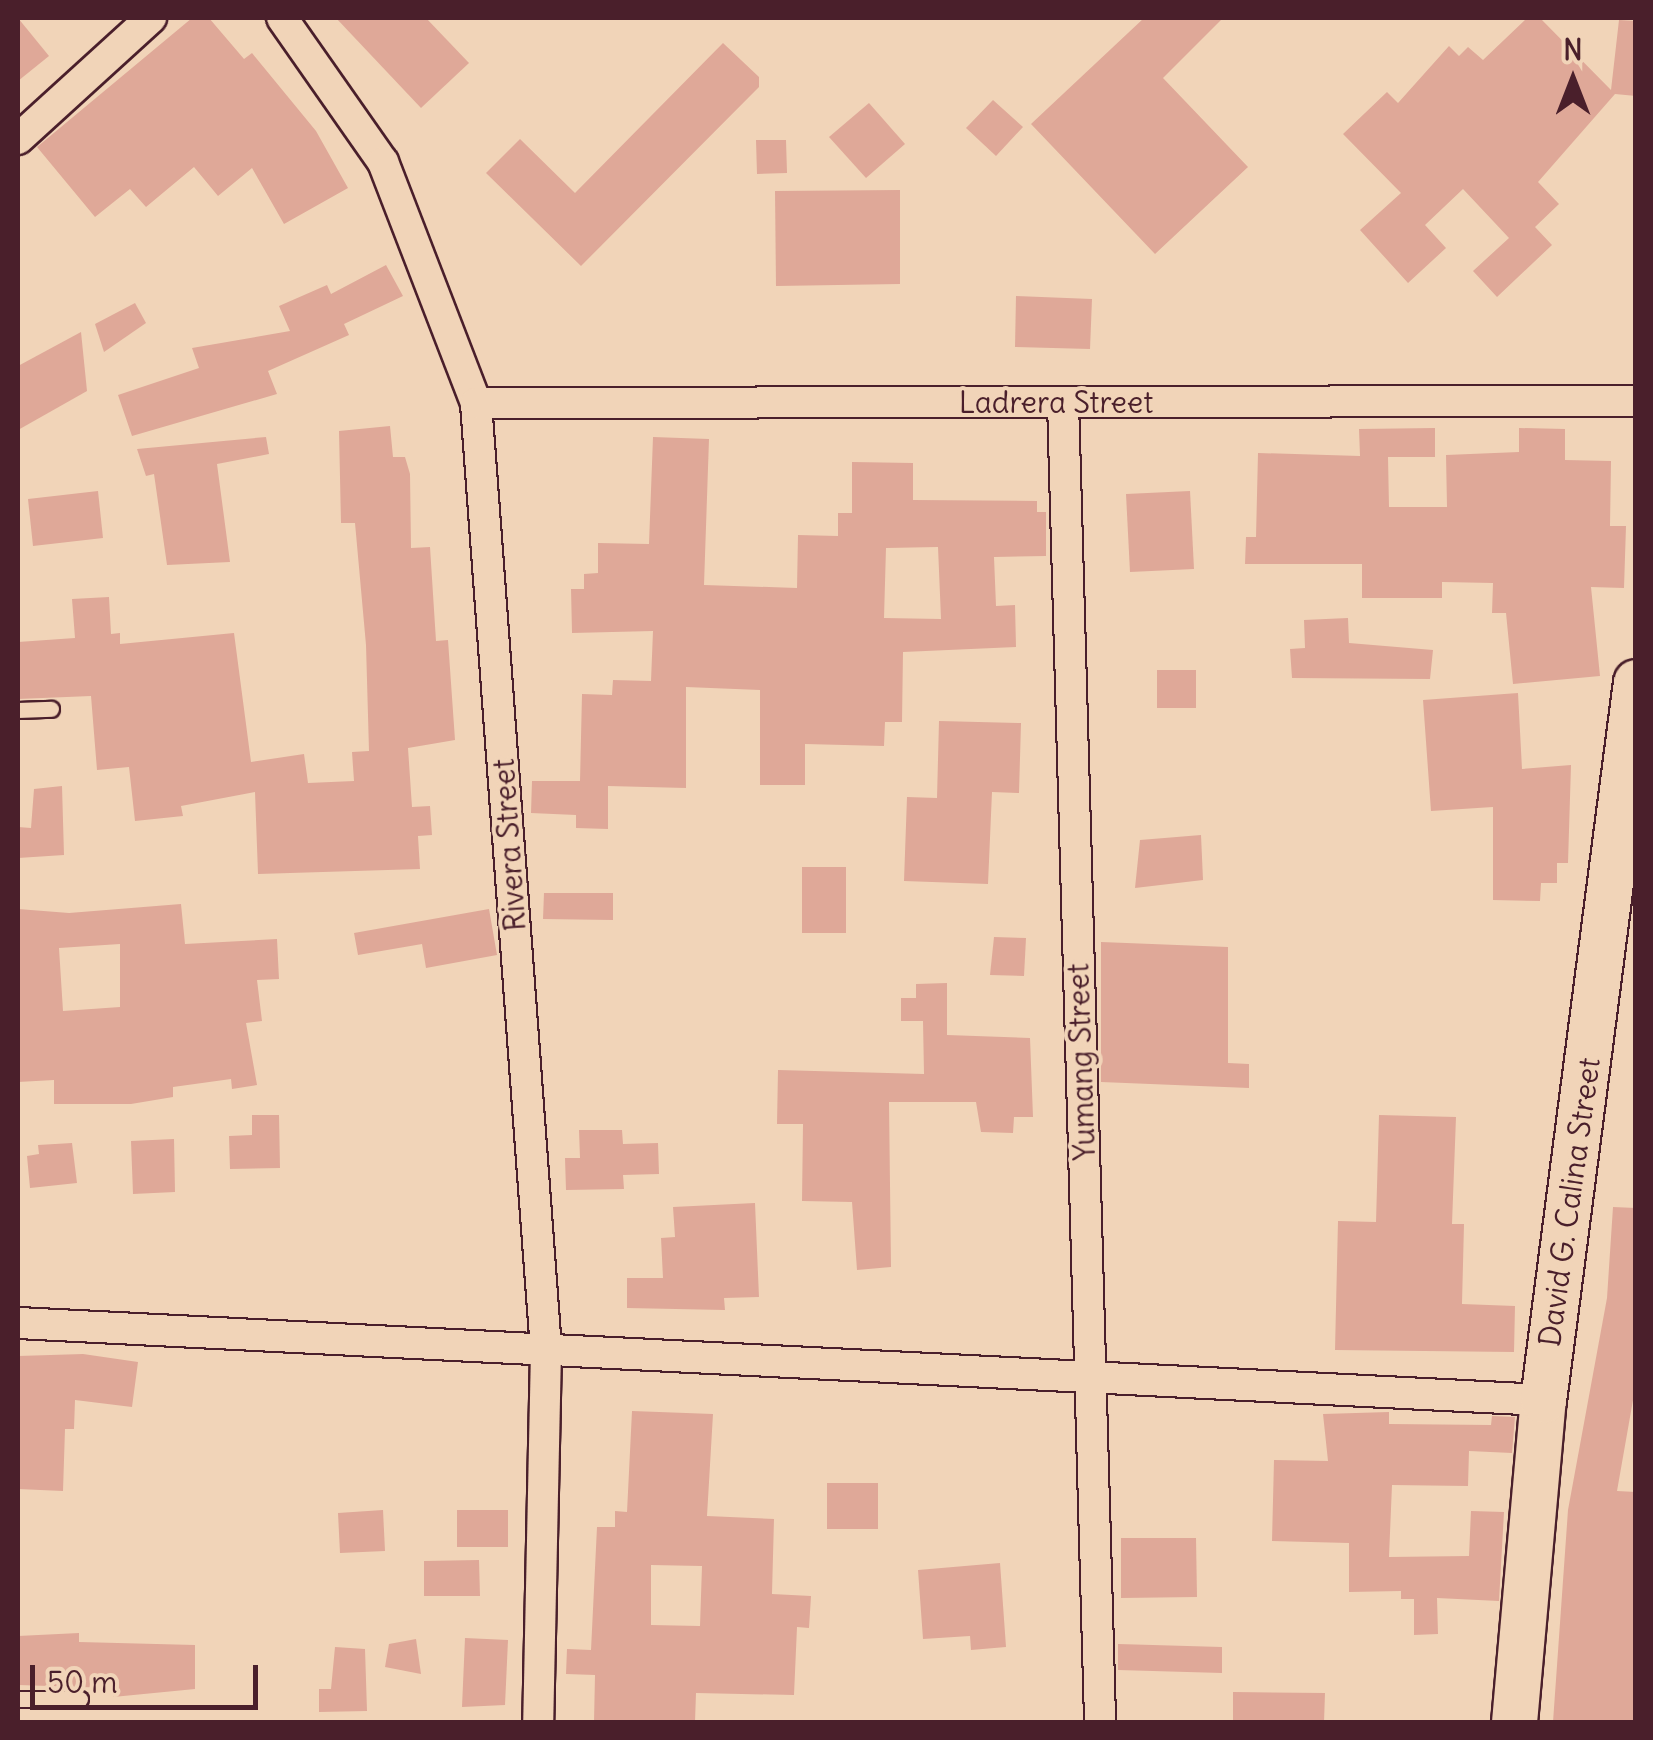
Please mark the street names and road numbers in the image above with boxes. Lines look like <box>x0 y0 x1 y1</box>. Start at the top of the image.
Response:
street label: Ladrera Street <box>959 384 1153 420</box>
street label: Rivera Street <box>485 758 533 932</box>
street label: Yumang Street <box>1060 963 1102 1161</box>
street label: David G. Calina Street <box>1531 1055 1607 1349</box>

